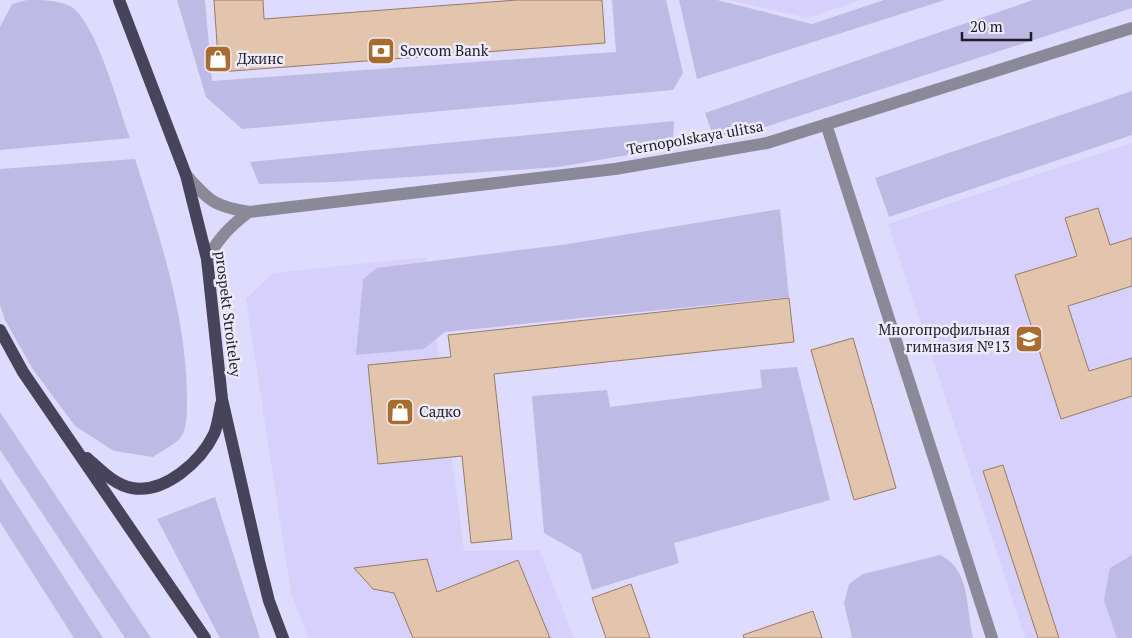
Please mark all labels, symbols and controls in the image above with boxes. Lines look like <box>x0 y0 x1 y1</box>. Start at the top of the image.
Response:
scale bar <box>962 10 1031 42</box>
text: 20 m <box>970 16 1003 36</box>
bank icon: Sovcom Bank <box>366 36 396 66</box>
place label: Sovcom Bank <box>400 40 489 60</box>
shop icon: Джинс <box>203 44 233 74</box>
place label: Джинс <box>237 48 283 68</box>
street label: Ternopolskaya ulitsa <box>625 115 765 159</box>
street label: prospekt Stroiteley <box>211 250 247 378</box>
place label: Многопрофильная гимназия №13 <box>878 319 1010 356</box>
school or university icon: Многопрофильная гимназия №13 <box>1014 324 1044 354</box>
shop icon: Садко <box>385 397 415 427</box>
place label: Садко <box>419 401 461 421</box>

